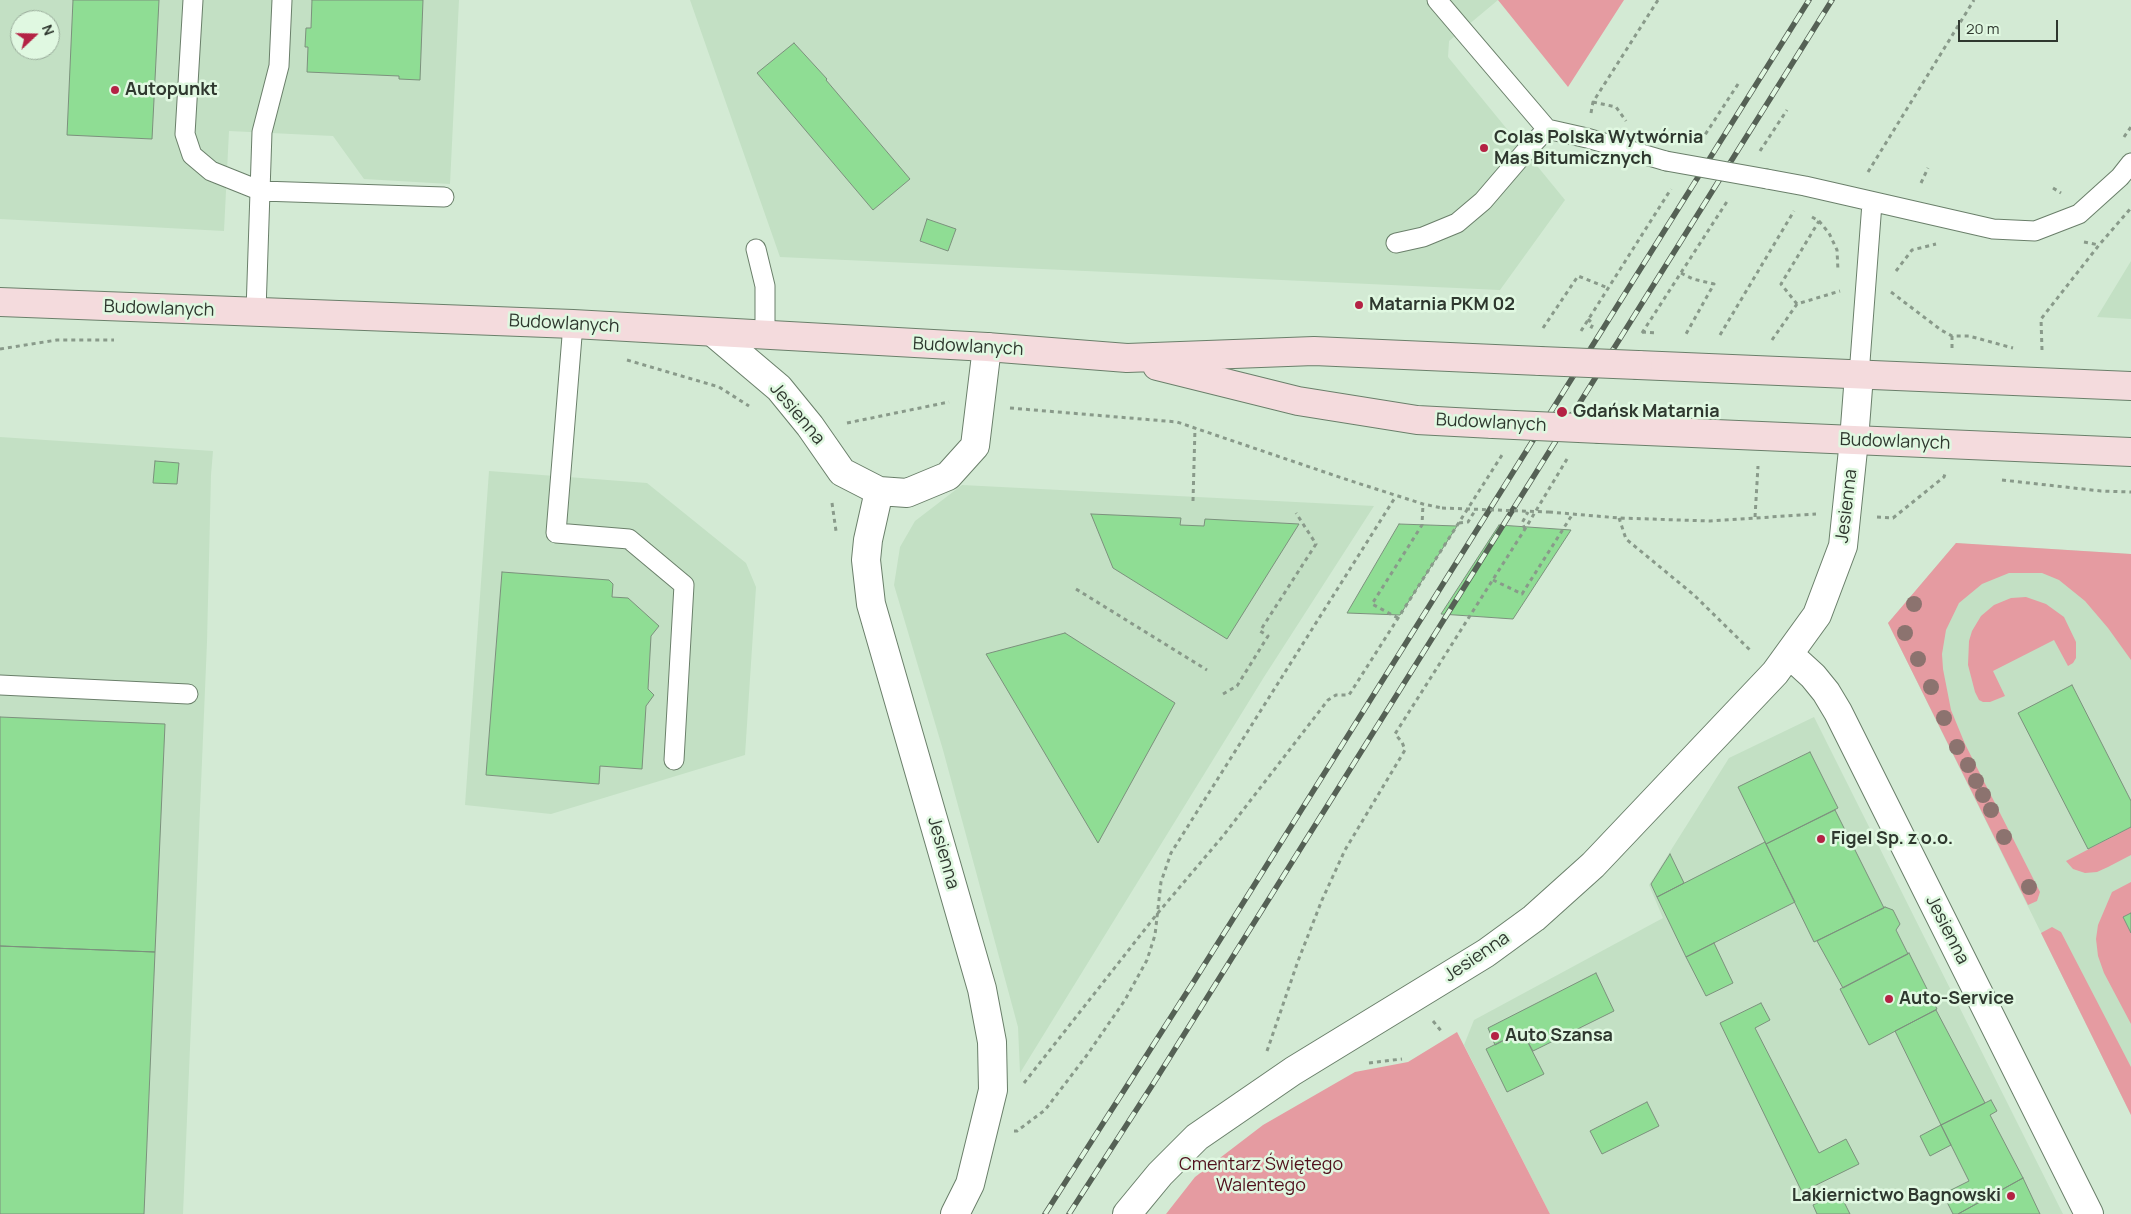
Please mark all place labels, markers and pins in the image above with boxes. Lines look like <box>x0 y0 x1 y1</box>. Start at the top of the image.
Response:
place label: Autopunkt <box>125 79 218 101</box>
marker: Autopunkt <box>109 84 121 96</box>
place label: Colas Polska Wytwórnia Mas Bitumicznych <box>1494 127 1703 170</box>
marker: Colas Polska Wytwórnia Mas Bitumicznych <box>1478 142 1490 154</box>
place label: Matarnia PKM 02 <box>1369 294 1515 316</box>
marker: Matarnia PKM 02 <box>1353 299 1365 311</box>
place label: Gdańsk Matarnia <box>1573 401 1720 423</box>
marker: Gdańsk Matarnia <box>1555 405 1569 419</box>
place label: Figel Sp. z o.o. <box>1831 828 1953 850</box>
marker: Figel Sp. z o.o. <box>1815 833 1827 845</box>
place label: Auto-Service <box>1899 988 2014 1010</box>
marker: Auto-Service <box>1883 993 1895 1005</box>
place label: Auto Szansa <box>1505 1025 1613 1047</box>
marker: Auto Szansa <box>1489 1030 1501 1042</box>
place label: Lakiernictwo Bagnowski <box>1792 1185 2001 1207</box>
marker: Lakiernictwo Bagnowski <box>2005 1190 2017 1202</box>

